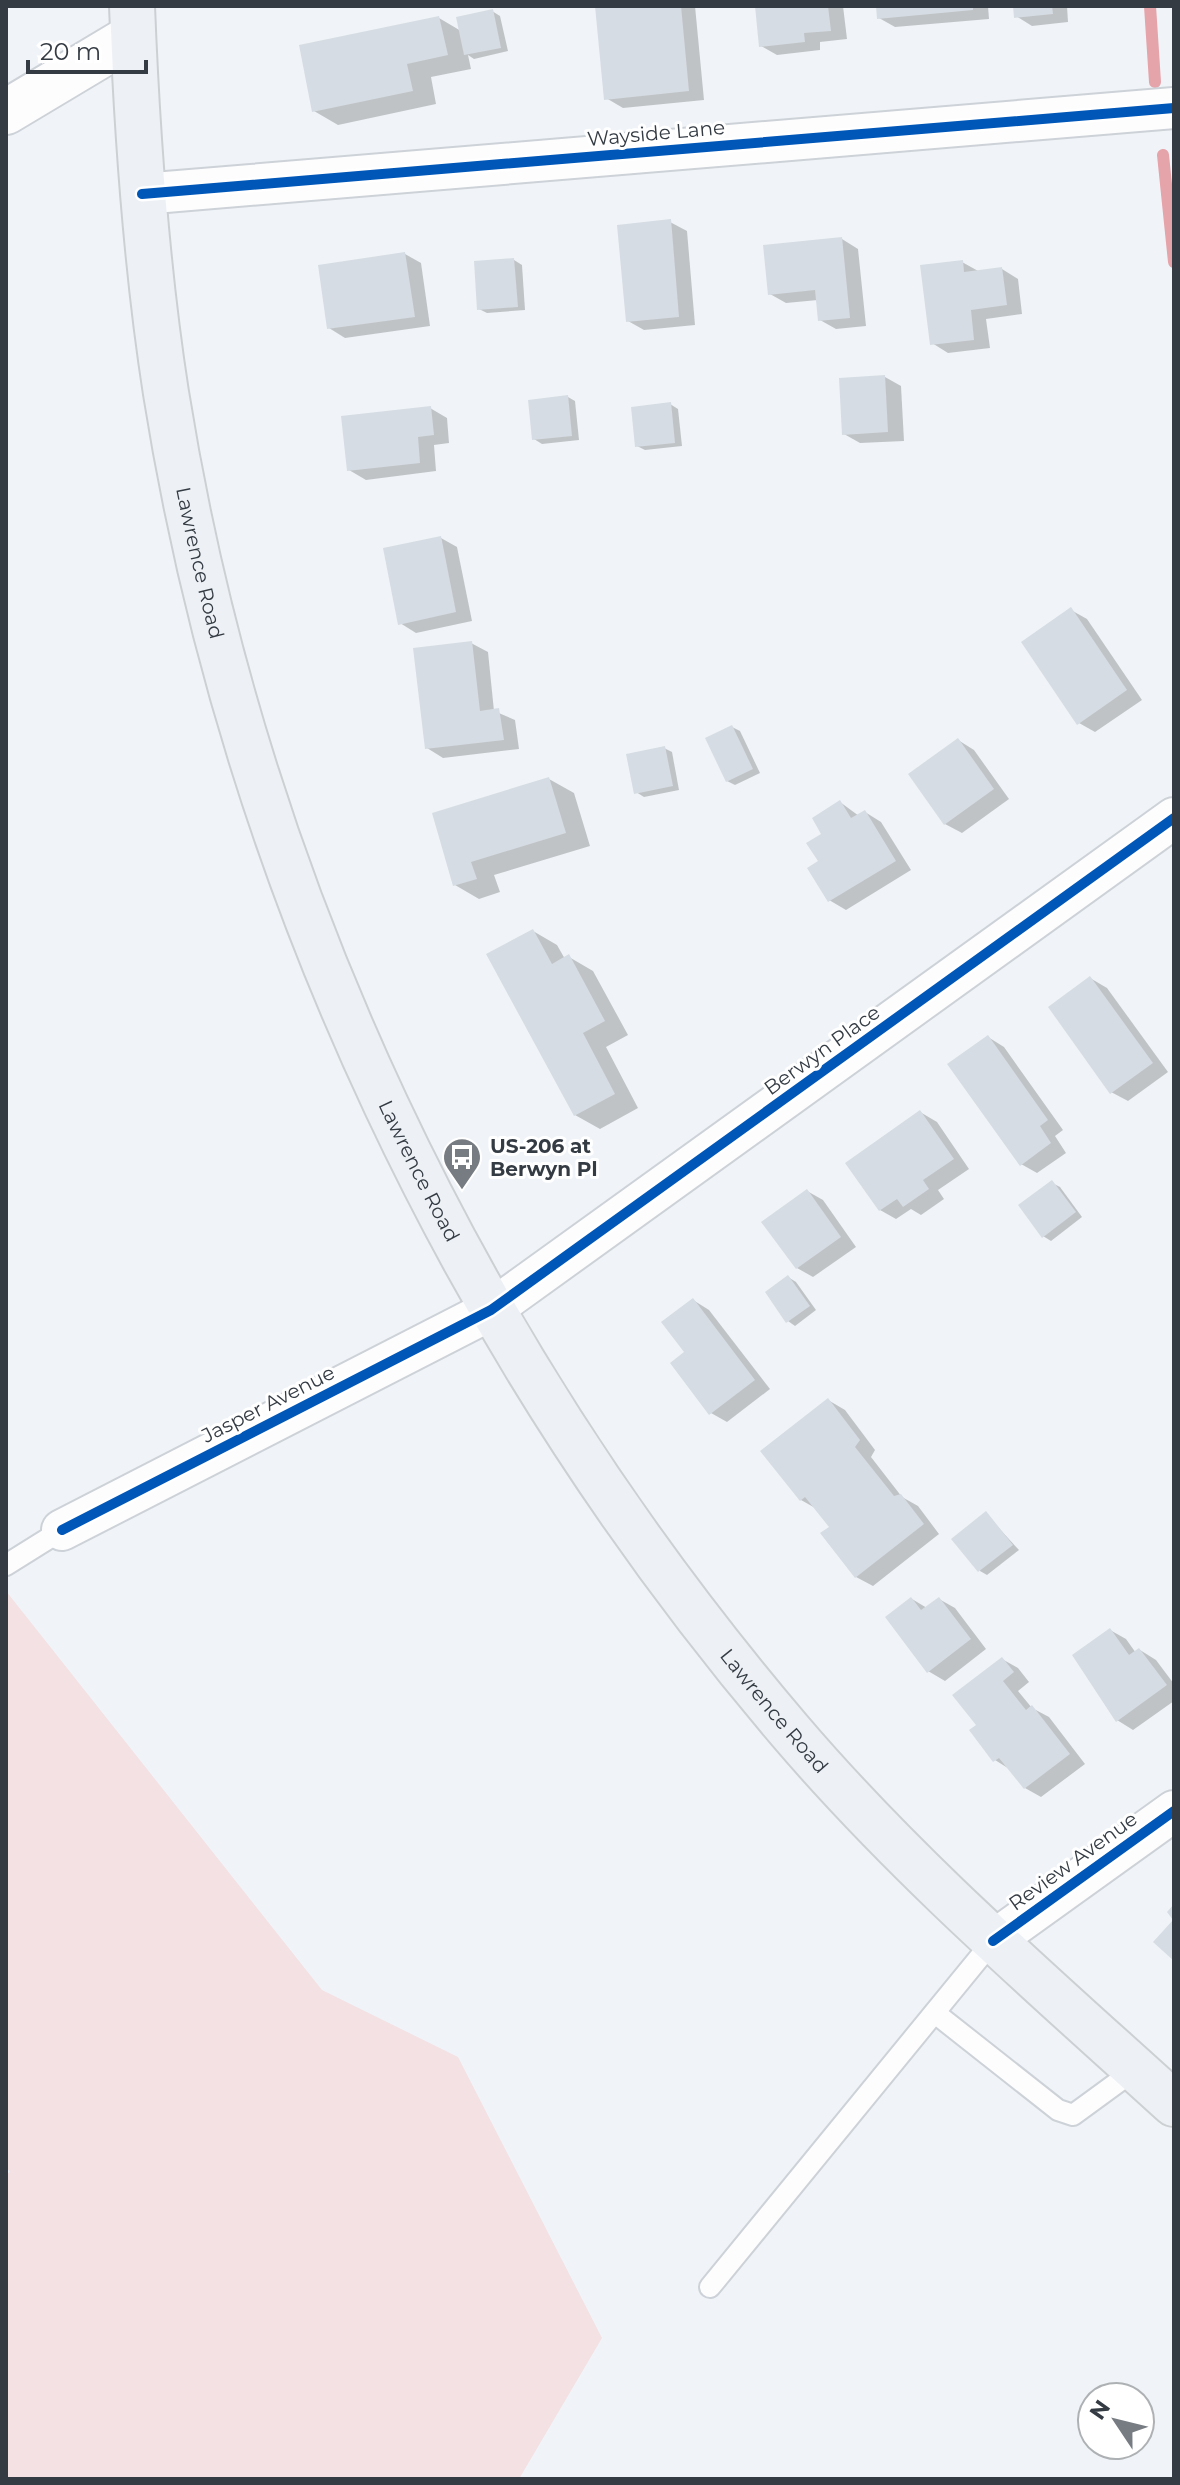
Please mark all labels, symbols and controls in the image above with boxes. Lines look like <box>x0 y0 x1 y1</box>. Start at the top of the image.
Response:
scale bar <box>28 24 146 74</box>
text: 20 m <box>40 37 101 66</box>
street label: Wayside Lane <box>586 115 726 151</box>
street label: Lawrence Road <box>171 485 229 641</box>
street label: Berwyn Place <box>759 1000 885 1100</box>
street label: Lawrence Road <box>374 1096 465 1246</box>
place label: US-206 at Berwyn Pl <box>490 1134 597 1181</box>
bus stop icon: US-206 at Berwyn Pl <box>441 1136 483 1191</box>
street label: Jasper Avenue <box>197 1360 338 1448</box>
street label: Lawrence Road <box>715 1644 833 1778</box>
street label: Review Avenue <box>1004 1806 1142 1916</box>
north arrow <box>1076 2381 1156 2461</box>
text: N <box>1084 2395 1116 2425</box>

